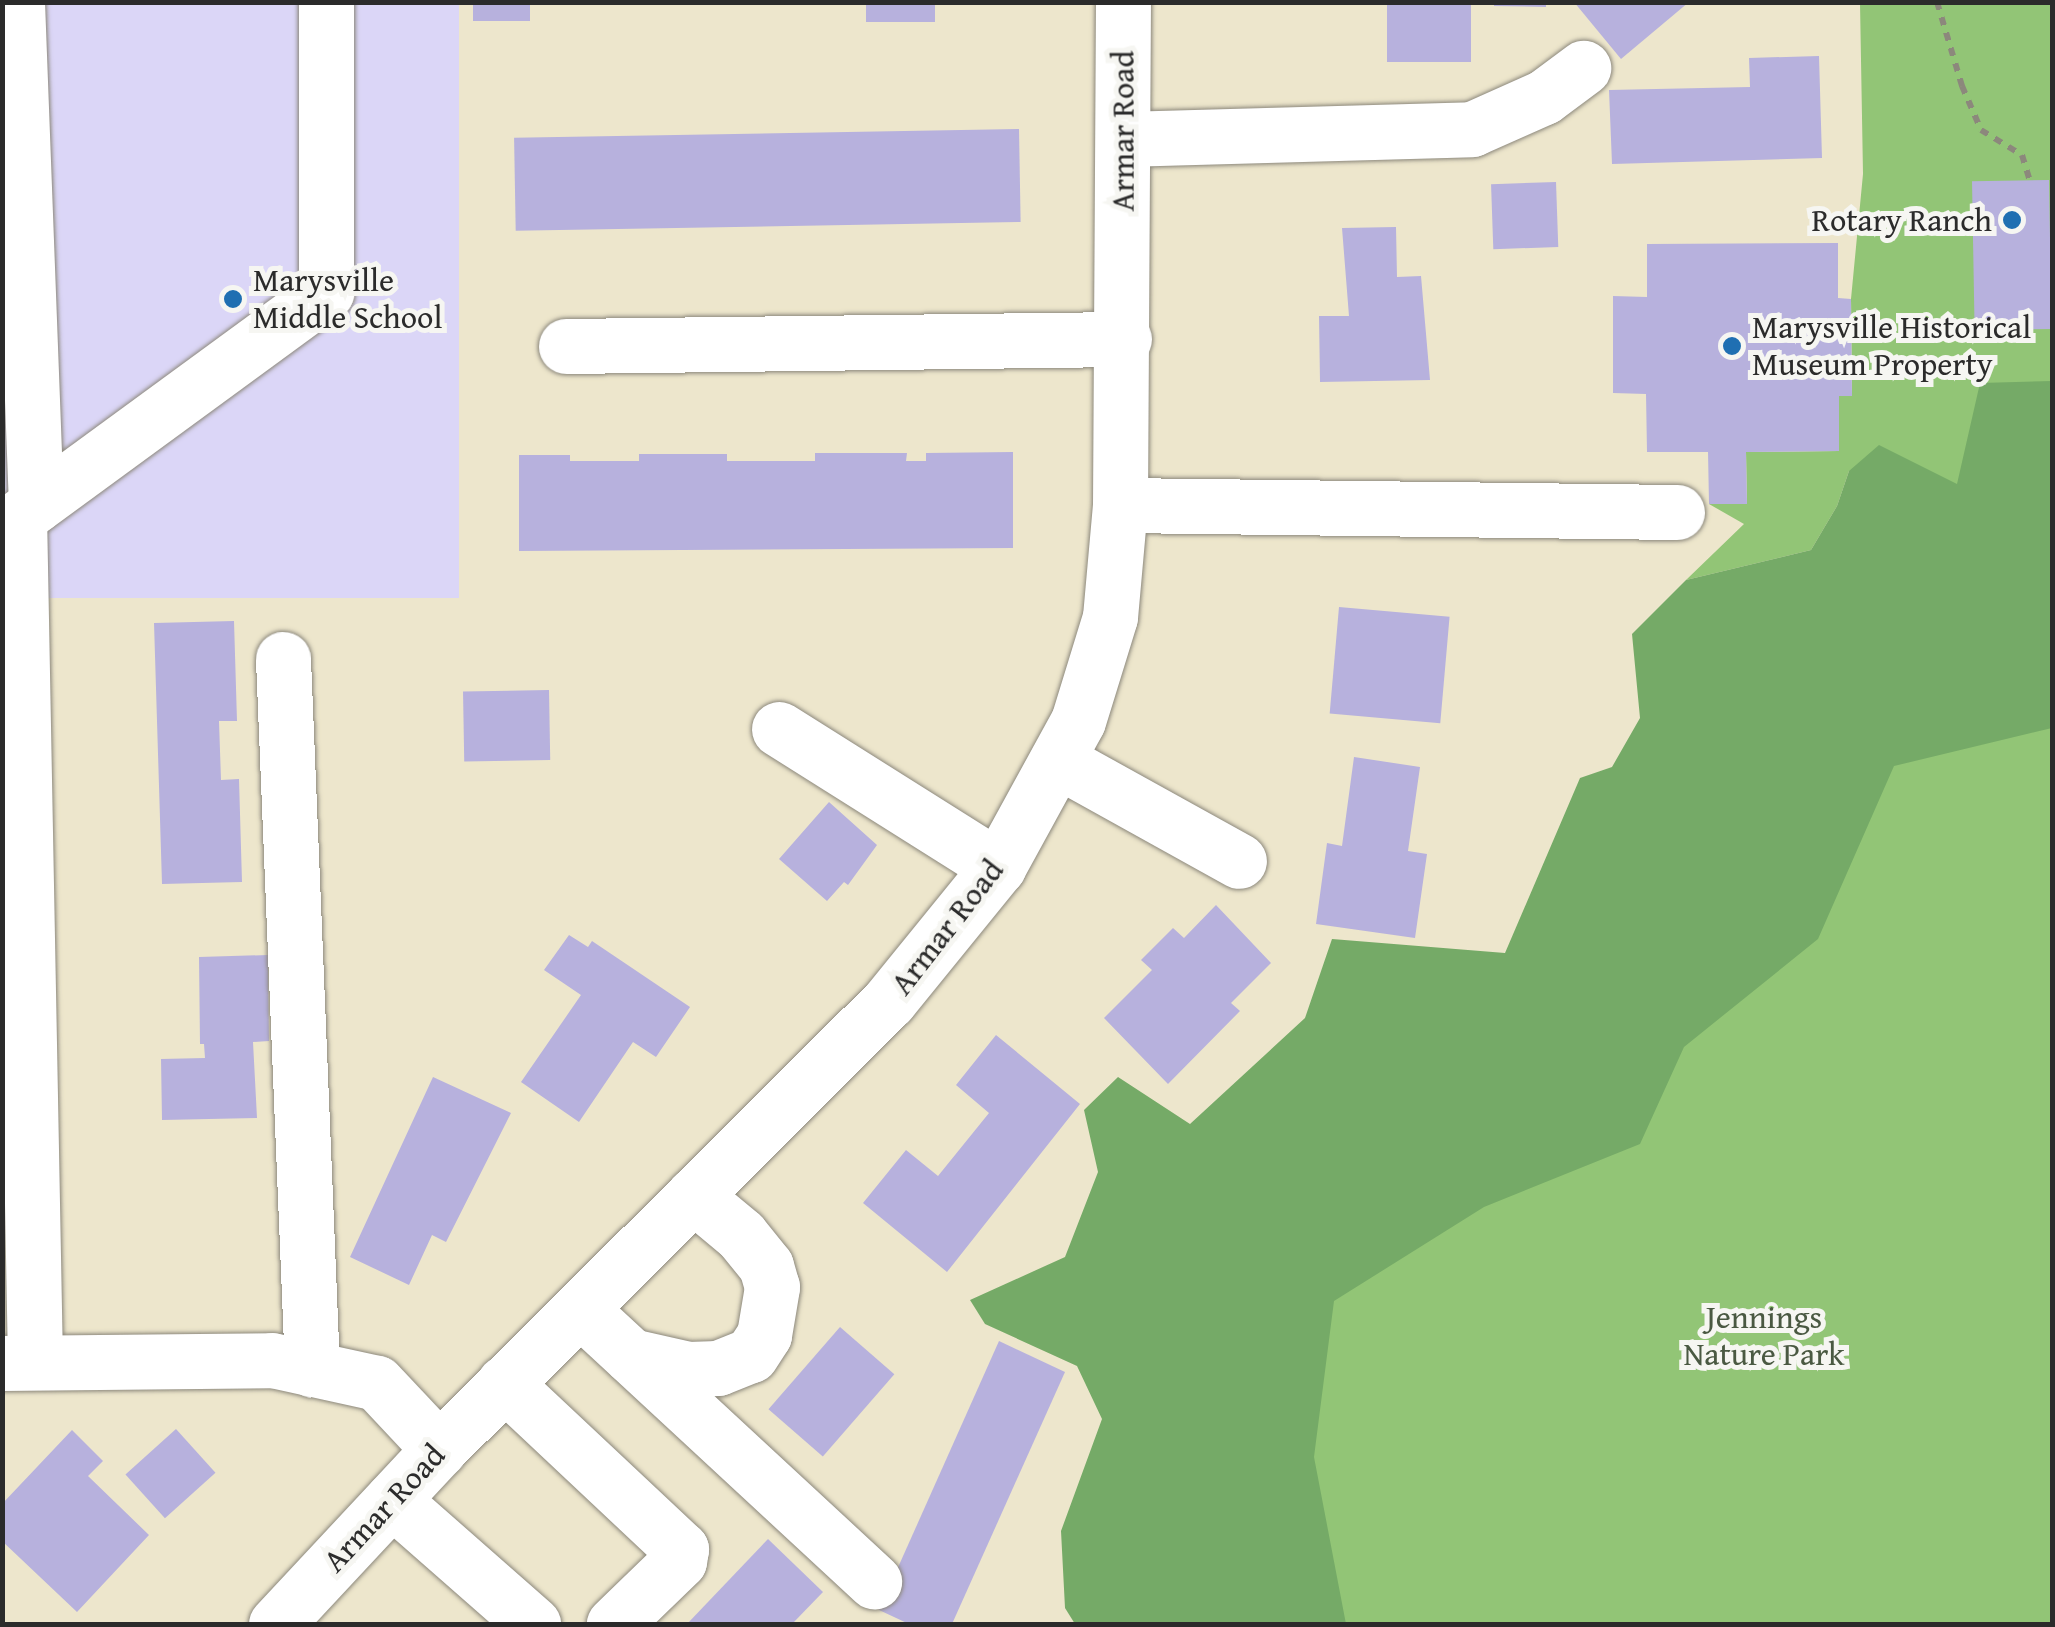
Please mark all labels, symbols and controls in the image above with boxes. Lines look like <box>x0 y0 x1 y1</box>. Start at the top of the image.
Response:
street label: Armar Road <box>1104 50 1142 212</box>
place label: Rotary Ranch <box>1811 201 1992 239</box>
marker: Rotary Ranch <box>2001 209 2023 231</box>
place label: Marysville Middle School <box>253 262 442 337</box>
marker: Marysville Middle School <box>222 288 244 310</box>
place label: Marysville Historical Museum Property <box>1752 309 2031 384</box>
marker: Marysville Historical Museum Property <box>1721 335 1743 357</box>
street label: Armar Road <box>882 852 1012 1002</box>
park label: Jennings Nature Park <box>1683 1299 1845 1374</box>
street label: Armar Road <box>315 1436 453 1580</box>

